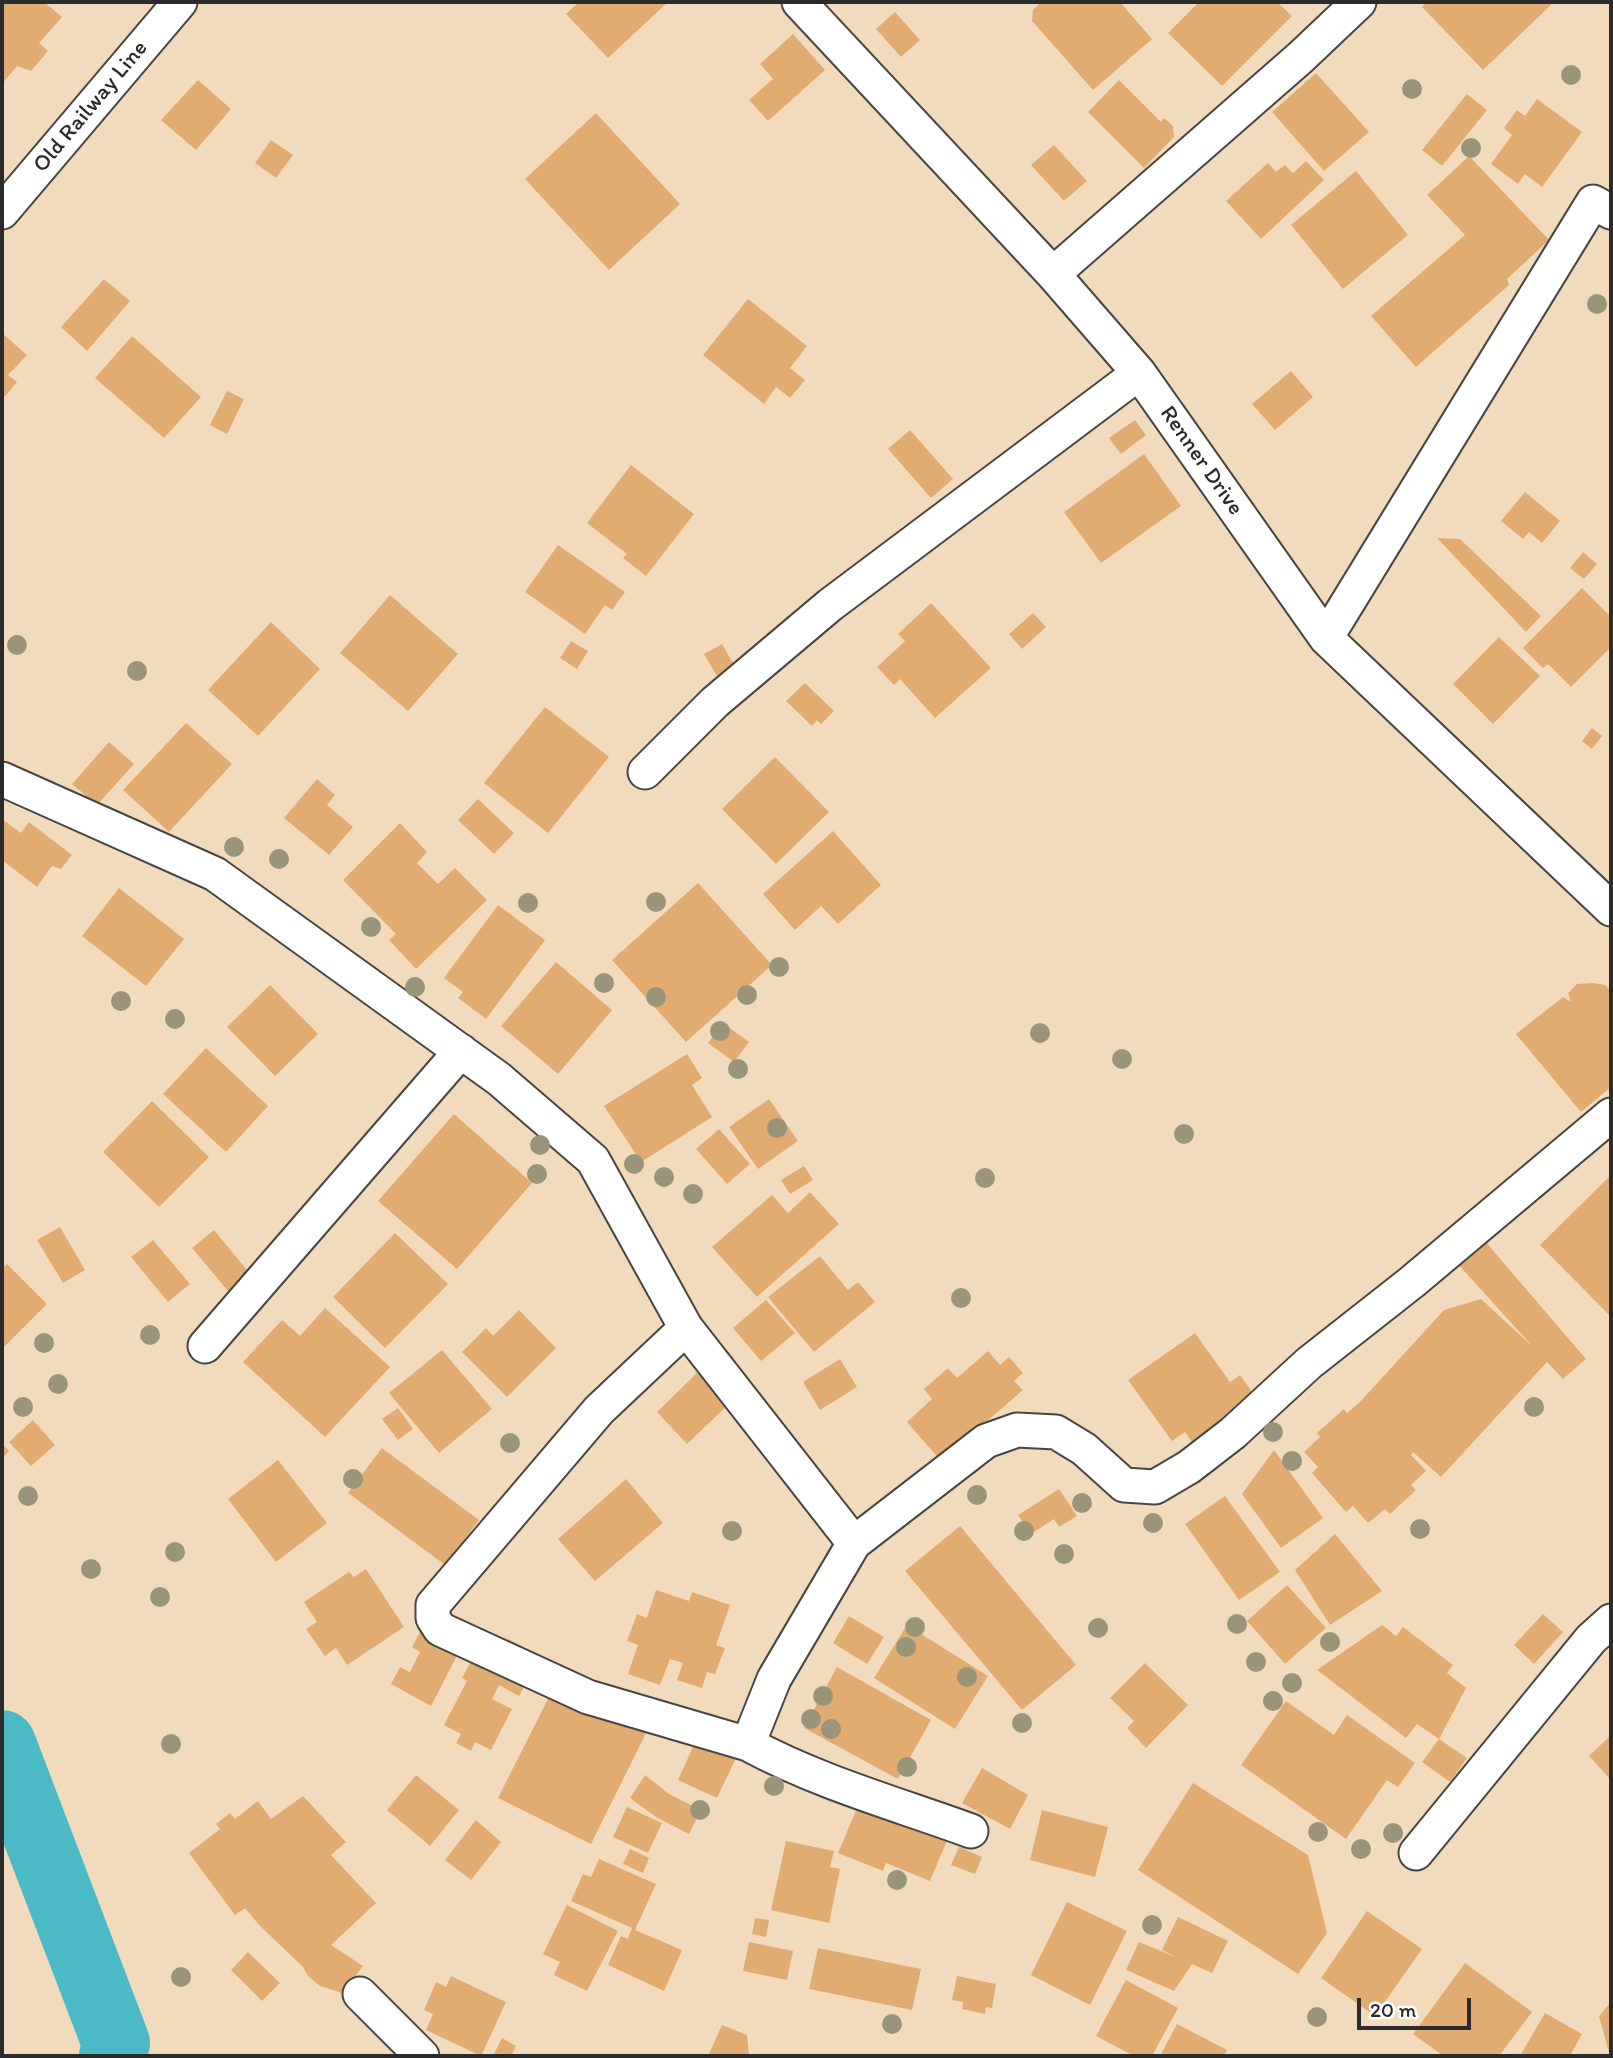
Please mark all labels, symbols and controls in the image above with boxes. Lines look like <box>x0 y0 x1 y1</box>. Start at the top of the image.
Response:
street label: Old Railway Line <box>28 35 154 179</box>
street label: Renner Drive <box>1153 401 1249 521</box>
scale bar <box>1361 1984 1475 2028</box>
text: 20 m <box>1370 1997 1416 2022</box>

